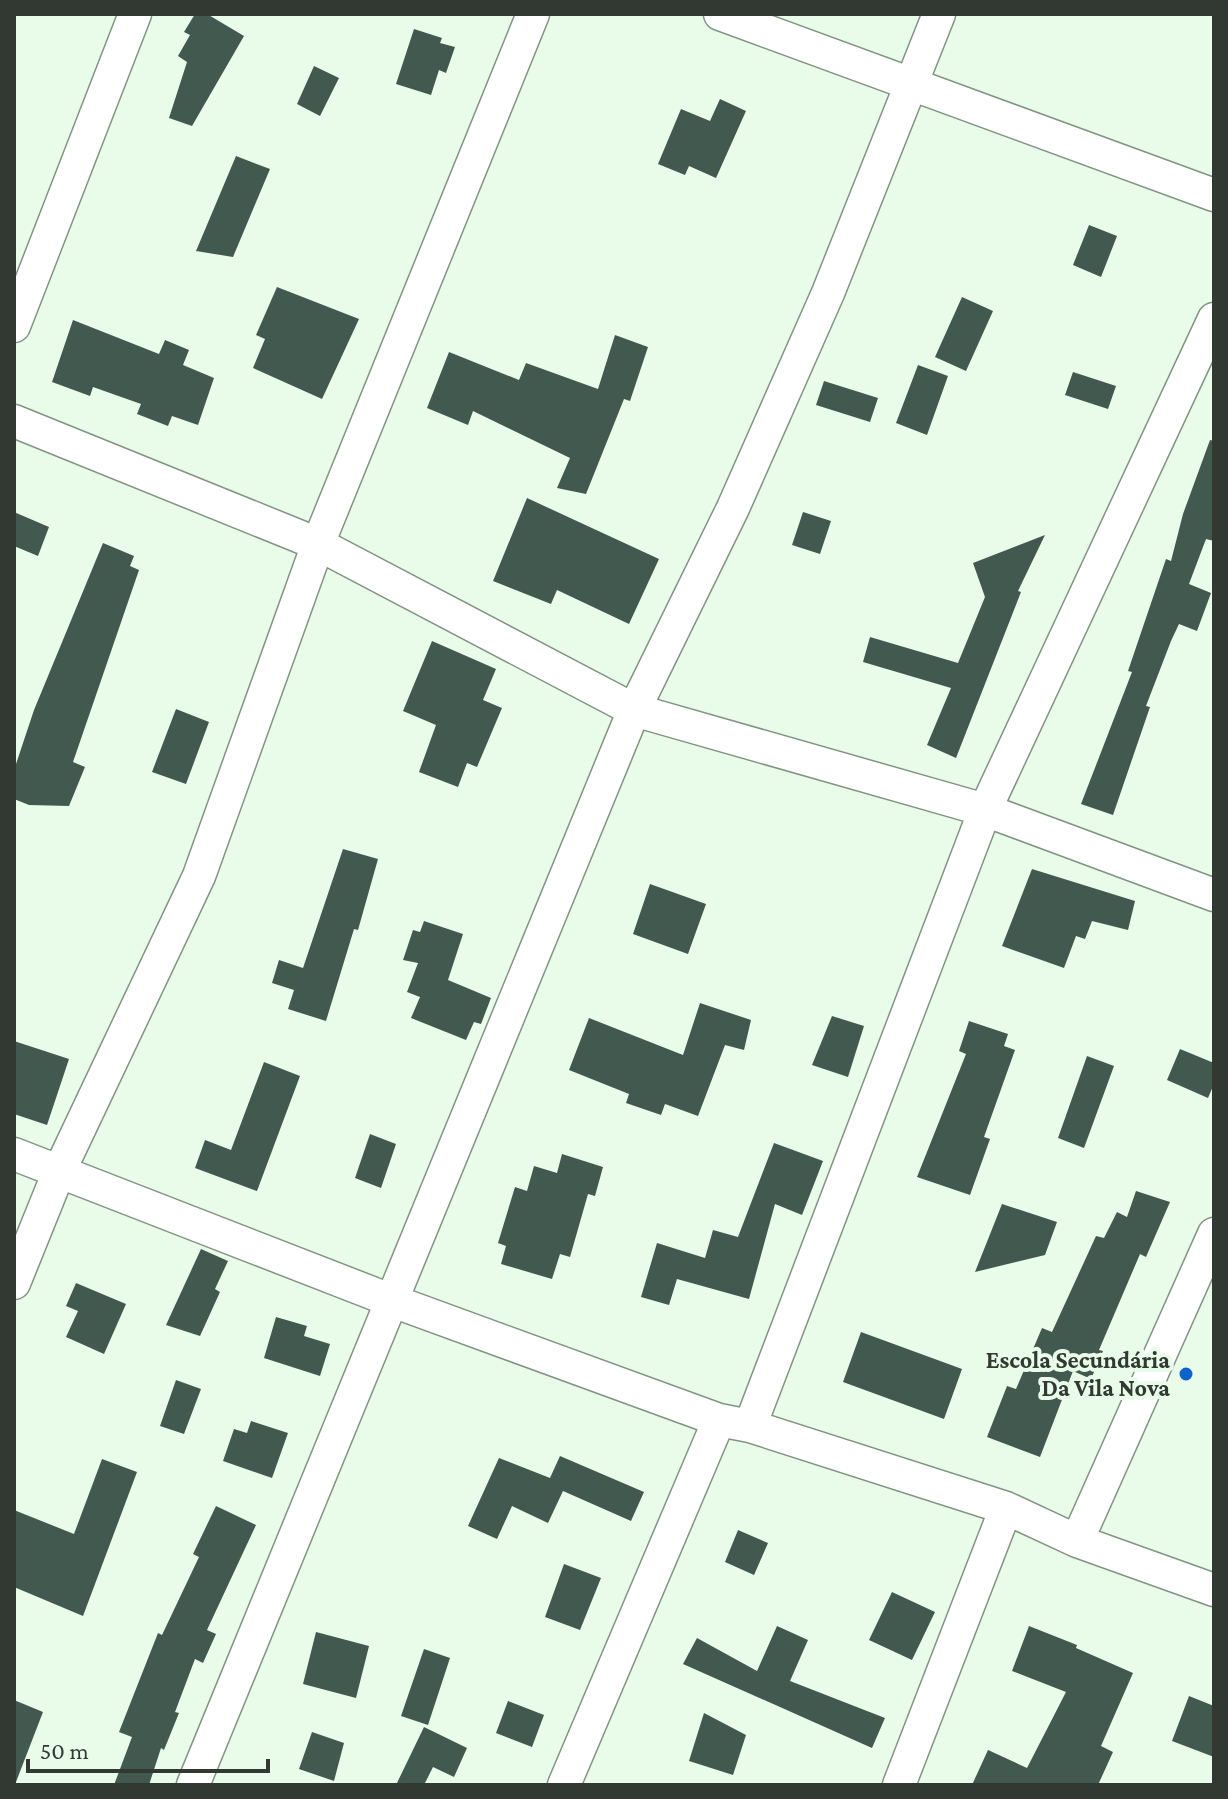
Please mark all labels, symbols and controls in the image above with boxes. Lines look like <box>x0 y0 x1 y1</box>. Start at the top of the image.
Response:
place label: Escola Secundária Da Vila Nova <box>986 1346 1170 1401</box>
marker: Escola Secundária Da Vila Nova <box>1177 1365 1195 1383</box>
scale bar <box>28 1723 268 1773</box>
text: 50 m <box>40 1737 89 1764</box>

